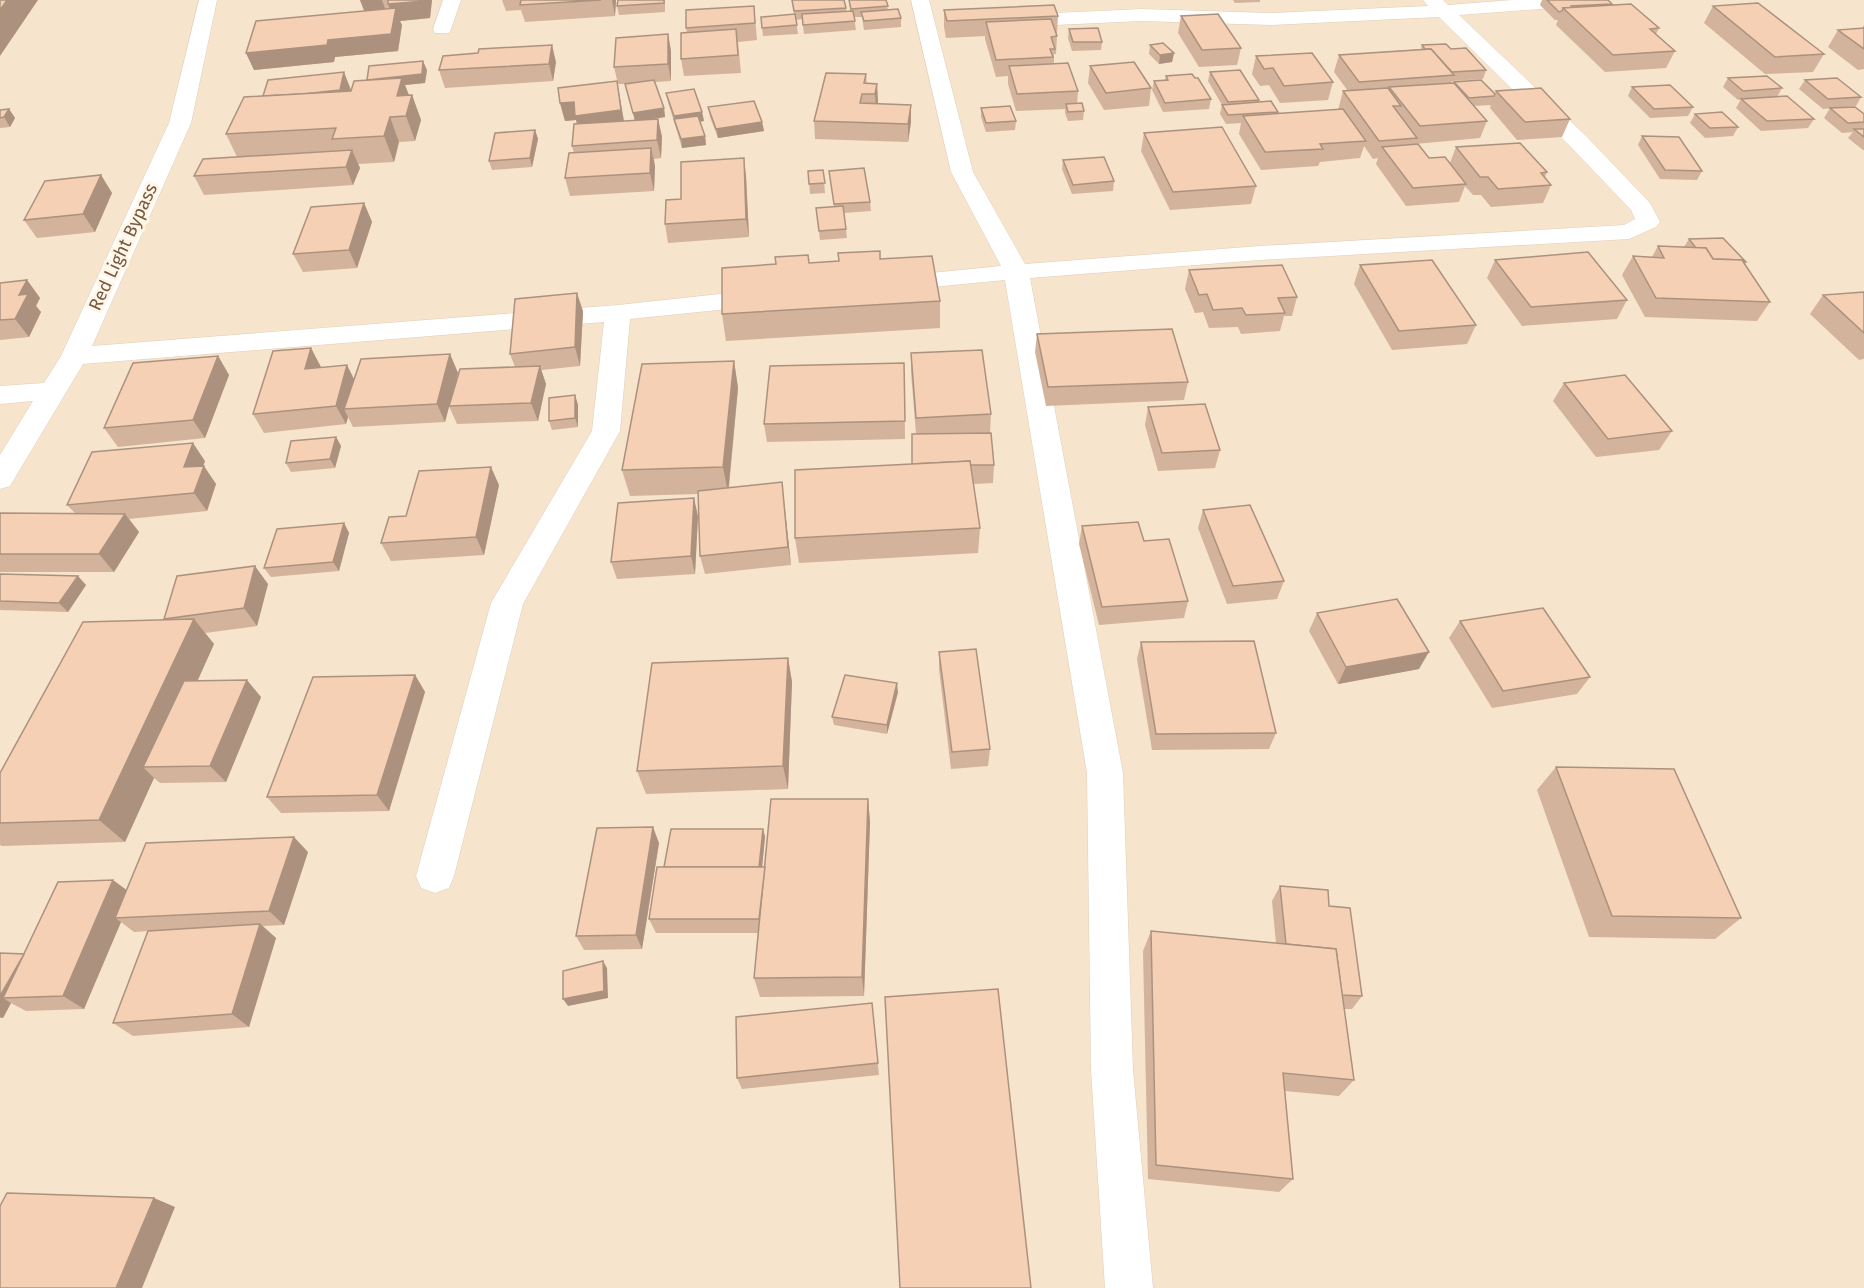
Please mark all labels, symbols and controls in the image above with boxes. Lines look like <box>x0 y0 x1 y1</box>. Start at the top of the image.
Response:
street label: Red Light Bypass <box>84 180 162 314</box>

